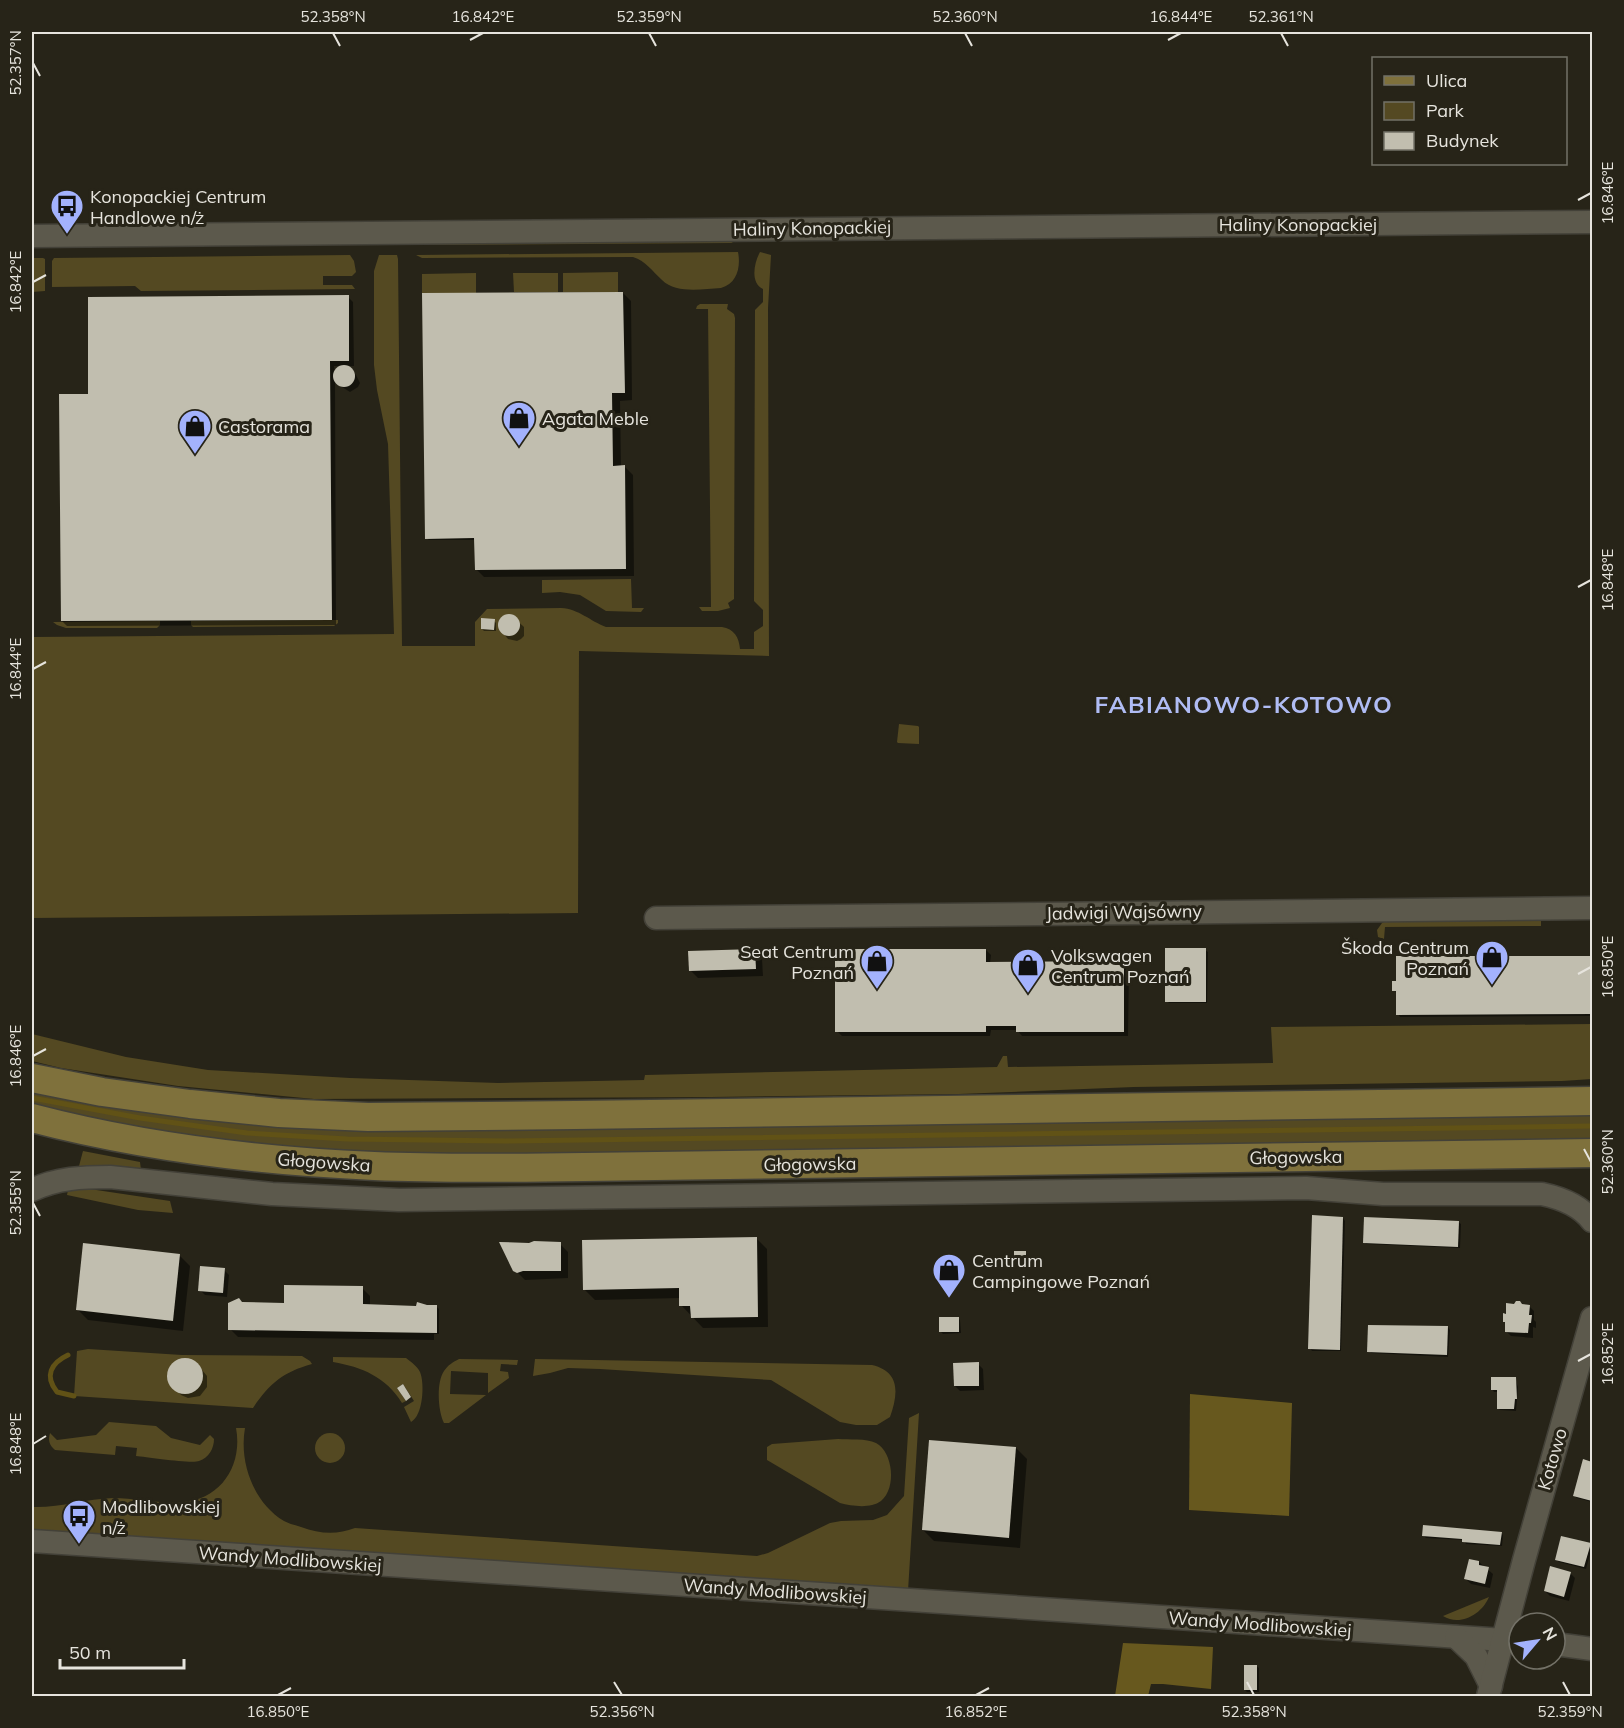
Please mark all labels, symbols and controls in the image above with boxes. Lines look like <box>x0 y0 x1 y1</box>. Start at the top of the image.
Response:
text: 52.358°N <box>300 7 366 26</box>
text: 16.842°E <box>452 7 515 26</box>
text: 52.359°N <box>616 7 682 26</box>
text: 52.360°N <box>932 7 998 26</box>
text: 16.844°E <box>1150 7 1213 26</box>
text: 52.361°N <box>1248 7 1314 26</box>
text: 52.357°N <box>6 30 25 96</box>
legend <box>1372 57 1567 165</box>
text: Ulica <box>1426 69 1467 92</box>
text: Park <box>1426 99 1465 122</box>
text: Budynek <box>1426 129 1499 152</box>
text: 16.846°E <box>1598 161 1617 224</box>
place label: Konopackiej Centrum Handlowe n/ż <box>90 185 266 229</box>
bus stop icon: Konopackiej Centrum Handlowe n/ż <box>49 188 85 235</box>
street label: Haliny Konopackiej <box>1219 213 1377 236</box>
street label: Haliny Konopackiej <box>733 215 891 241</box>
text: 16.842°E <box>6 250 25 313</box>
shop icon: Agata Meble <box>501 400 537 447</box>
place label: Agata Meble <box>542 407 649 430</box>
shop icon: Castorama <box>177 408 213 455</box>
place label: Castorama <box>218 415 310 438</box>
text: 16.848°E <box>1598 548 1617 611</box>
text: 16.844°E <box>6 637 25 700</box>
district label: FABIANOWO-KOTOWO <box>1094 689 1394 719</box>
street label: Jadwigi Wajsówny <box>1046 899 1203 925</box>
text: 16.850°E <box>1598 935 1617 998</box>
place label: Škoda Centrum Poznań <box>1341 936 1469 980</box>
shop icon: Škoda Centrum Poznań <box>1474 939 1510 986</box>
place label: Seat Centrum Poznań <box>740 940 854 984</box>
shop icon: Seat Centrum Poznań <box>859 943 895 990</box>
place label: Volkswagen Centrum Poznań <box>1051 944 1189 988</box>
shop icon: Volkswagen Centrum Poznań <box>1010 947 1046 994</box>
text: 16.846°E <box>6 1024 25 1087</box>
text: 52.360°N <box>1598 1129 1617 1195</box>
street label: Głogowska <box>1249 1145 1343 1169</box>
street label: Głogowska <box>277 1147 371 1177</box>
street label: Głogowska <box>763 1152 857 1176</box>
text: 52.355°N <box>6 1170 25 1236</box>
place label: Centrum Campingowe Poznań <box>972 1249 1150 1293</box>
shop icon: Centrum Campingowe Poznań <box>931 1252 967 1299</box>
text: 16.852°E <box>1598 1322 1617 1385</box>
text: 16.848°E <box>6 1412 25 1475</box>
street label: Kotowo <box>1532 1425 1572 1493</box>
place label: Modlibowskiej n/ż <box>102 1495 220 1539</box>
bus stop icon: Modlibowskiej n/ż <box>61 1498 97 1545</box>
street label: Wandy Modlibowskiej <box>198 1541 382 1577</box>
street label: Wandy Modlibowskiej <box>683 1573 867 1609</box>
street label: Wandy Modlibowskiej <box>1168 1606 1352 1642</box>
north arrow <box>1507 1611 1567 1671</box>
text: N <box>1538 1624 1562 1644</box>
scale bar <box>60 1632 184 1670</box>
text: 50 m <box>69 1641 111 1664</box>
text: 16.850°E <box>247 1702 310 1721</box>
text: 52.356°N <box>589 1702 655 1721</box>
text: 16.852°E <box>945 1702 1008 1721</box>
text: 52.358°N <box>1221 1702 1287 1721</box>
text: 52.359°N <box>1537 1702 1603 1721</box>

